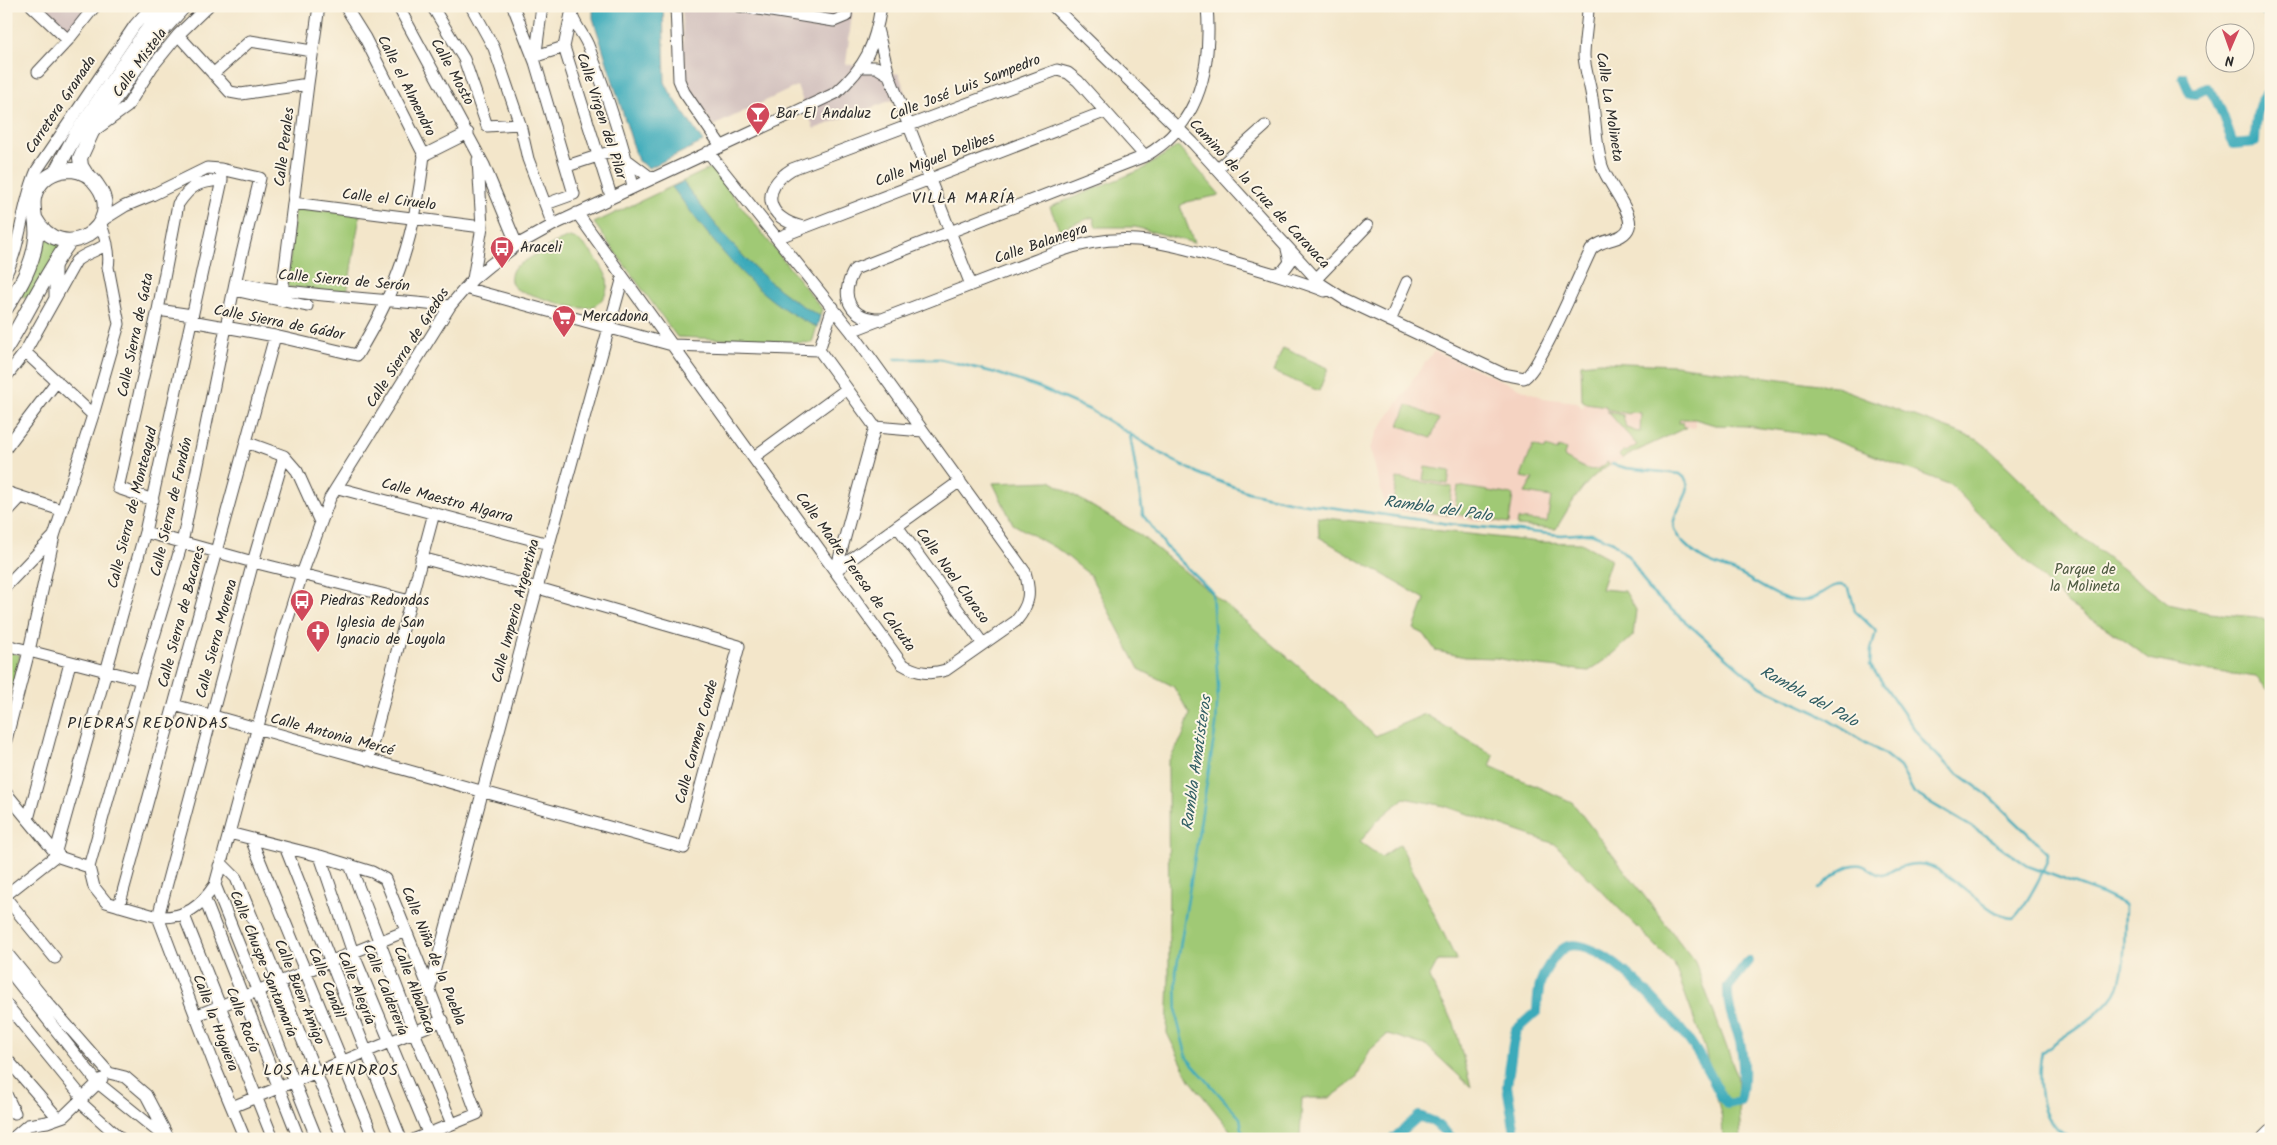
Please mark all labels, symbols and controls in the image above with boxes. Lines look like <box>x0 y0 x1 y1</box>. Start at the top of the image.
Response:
north arrow <box>2204 22 2254 72</box>
street label: Calle Mistela <box>106 23 174 103</box>
street label: Calle el Almendro <box>370 31 442 141</box>
street label: Calle Mosto <box>424 34 480 110</box>
street label: Calle José Luis Sampedro <box>886 48 1044 128</box>
text: N <box>2225 49 2234 71</box>
street label: Calle Virgen del Pilar <box>569 50 633 183</box>
street label: Calle La Molineta <box>1588 50 1630 164</box>
street label: Carretera Granada <box>19 51 103 159</box>
bar icon: Bar El Andaluz <box>745 101 771 135</box>
place label: Bar El Andaluz <box>776 102 872 126</box>
street label: Calle Perales <box>268 105 302 188</box>
street label: Camino de la Cruz de Caravaca <box>1183 113 1335 275</box>
street label: Calle Miguel Delibes <box>871 126 999 194</box>
street label: Calle el Ciruelo <box>341 182 438 218</box>
district label: VILLA MARÍA <box>912 186 1016 211</box>
street label: Calle Balanegra <box>991 217 1091 271</box>
bus stop icon: Araceli <box>489 235 515 269</box>
place label: Araceli <box>520 236 563 260</box>
street label: Calle Sierra de Serón <box>277 263 411 299</box>
street label: Calle Sierra de Gata <box>111 271 161 399</box>
street label: Calle Sierra de Gredos <box>360 283 456 413</box>
street label: Calle Sierra de Gádor <box>211 299 348 348</box>
supermarket icon: Mercadona <box>551 304 577 338</box>
place label: Mercadona <box>582 305 649 329</box>
street label: Calle Sierra de Monteagud <box>101 424 165 591</box>
street label: Calle Sierra de Fondón <box>144 435 200 579</box>
street label: Calle Maestro Algarra <box>378 472 516 530</box>
street label: Calle Madre Teresa de Calcuta <box>789 487 921 657</box>
water label: Rambla del Palo <box>1382 489 1495 529</box>
street label: Calle Noel Claraso <box>909 523 995 629</box>
street label: Calle Imperio Argentina <box>485 536 547 686</box>
street label: Calle Sierra de Bacares <box>152 543 213 691</box>
park label: Parque de la Molineta <box>2050 558 2120 599</box>
street label: Calle Sierra Morena <box>190 577 244 701</box>
bus stop icon: Piedras Redondas <box>289 588 315 622</box>
place label: Piedras Redondas <box>320 589 430 613</box>
place label: Iglesia de San Ignacio de Loyola <box>336 611 446 652</box>
church icon: Iglesia de San Ignacio de Loyola <box>305 619 331 653</box>
water label: Rambla del Palo <box>1755 660 1864 735</box>
street label: Calle Carmen Conde <box>669 677 725 807</box>
water label: Rambla Amatisteros <box>1175 692 1219 832</box>
street label: Calle Antonia Mercé <box>267 707 398 763</box>
district label: PIEDRAS REDONDAS <box>67 711 229 736</box>
street label: Calle Niña de la Puebla <box>394 883 472 1029</box>
street label: Calle Chuspe Santamaría <box>222 887 304 1041</box>
street label: Calle Buen Amigo <box>267 935 331 1049</box>
street label: Calle Calderería <box>356 940 414 1040</box>
street label: Calle Albahaca <box>386 942 442 1038</box>
street label: Calle Candil <box>301 944 351 1023</box>
street label: Calle Alegría <box>330 947 382 1029</box>
street label: Calle la Hoguera <box>185 971 245 1075</box>
street label: Calle Rocío <box>218 984 266 1057</box>
district label: LOS ALMENDROS <box>263 1058 399 1083</box>

